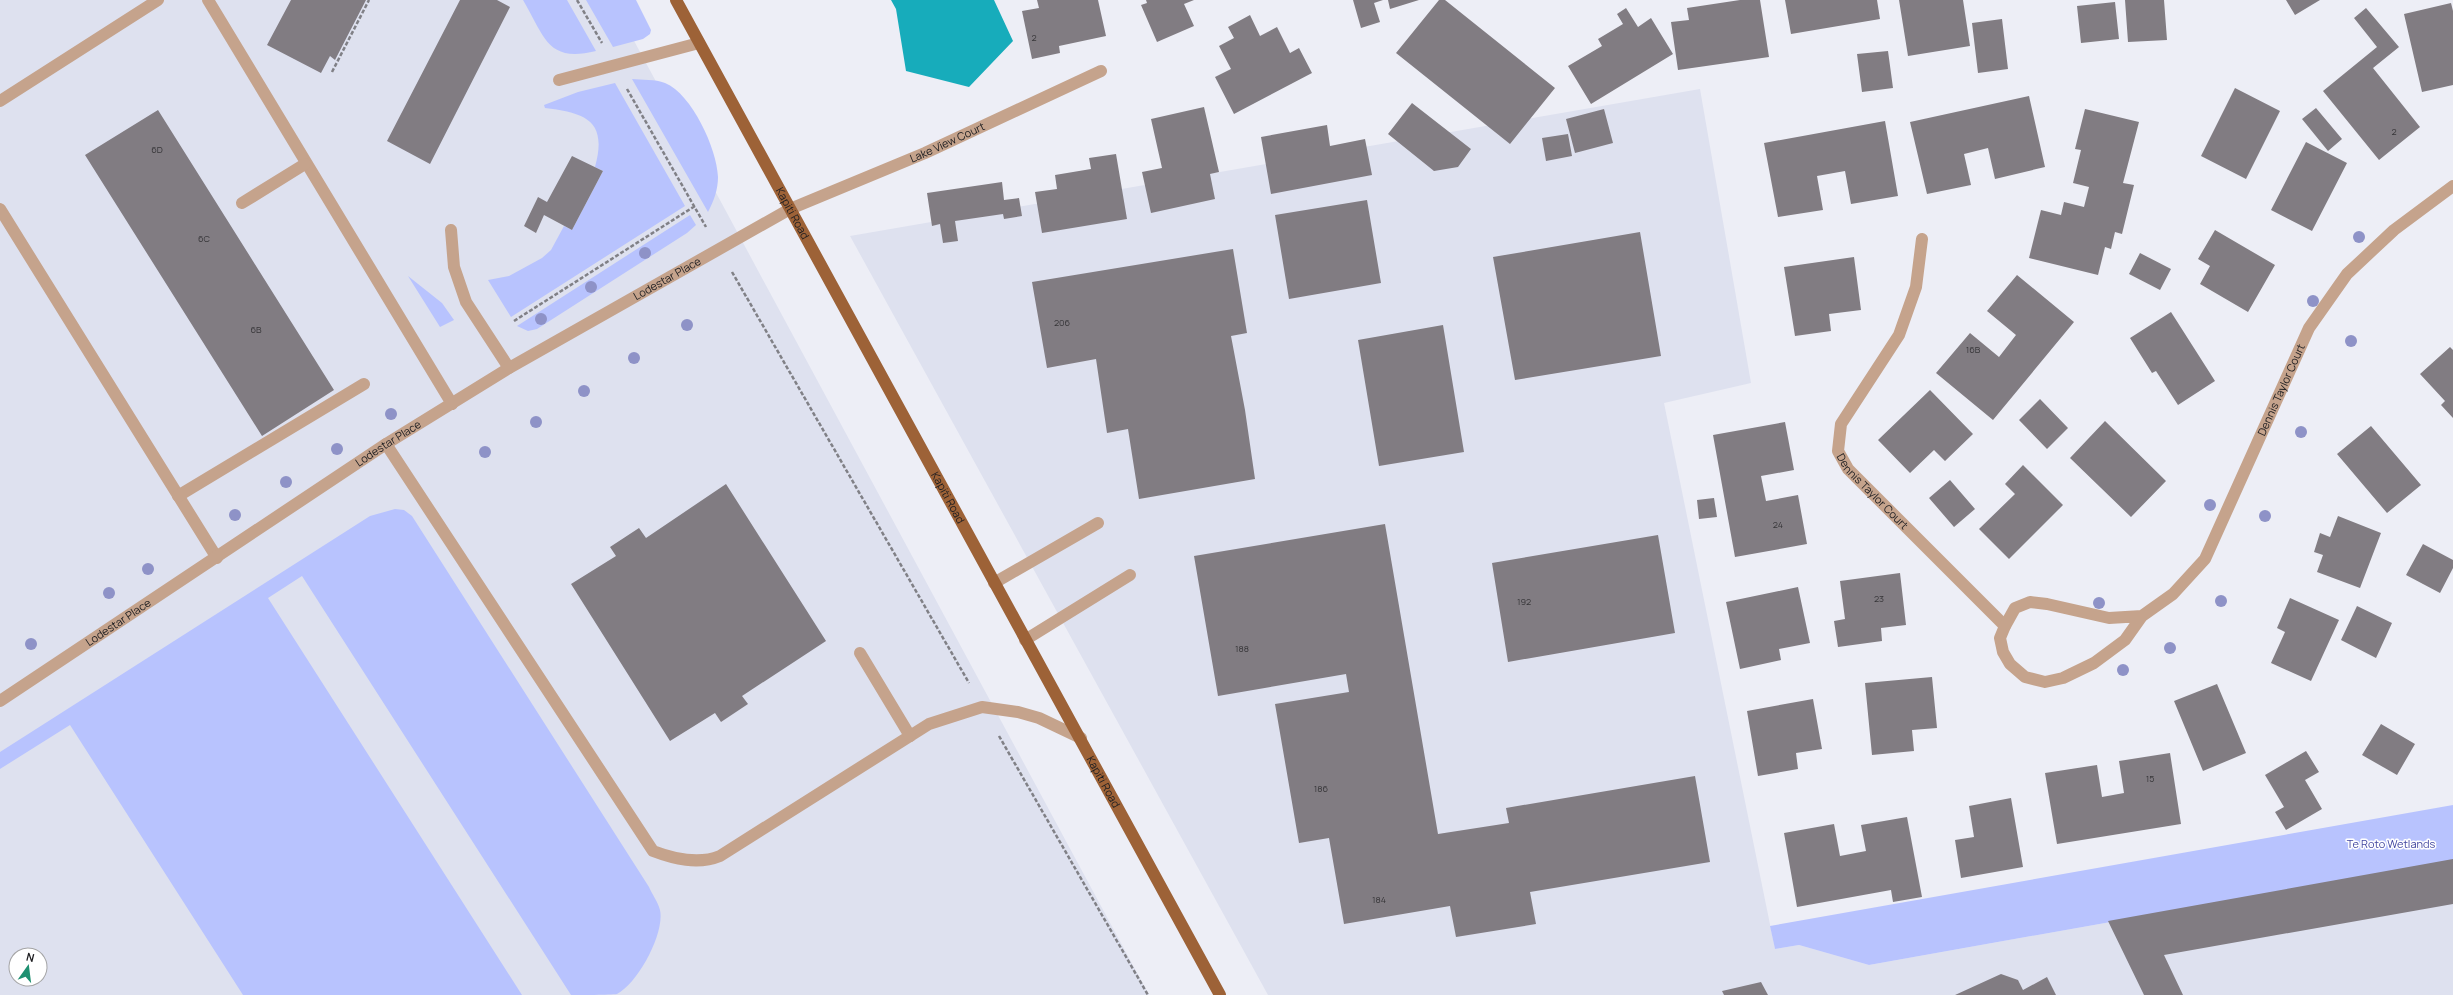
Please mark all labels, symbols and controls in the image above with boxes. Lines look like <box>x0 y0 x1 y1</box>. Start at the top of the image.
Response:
house number: 2 <box>1031 31 1037 44</box>
street label: Lake View Court <box>907 118 987 166</box>
house number: 2 <box>2391 125 2397 138</box>
house number: 6D <box>151 143 163 156</box>
street label: Kapiti Road <box>773 184 813 242</box>
house number: 6C <box>198 232 211 245</box>
street label: Lodestar Place <box>630 253 704 303</box>
house number: 206 <box>1054 316 1071 329</box>
house number: 6B <box>250 323 262 336</box>
street label: Dennis Taylor Court <box>2253 341 2308 438</box>
house number: 16B <box>1966 343 1981 356</box>
street label: Lodestar Place <box>352 416 424 469</box>
street label: Dennis Taylor Court <box>1834 450 1912 532</box>
street label: Kapiti Road <box>928 469 969 526</box>
house number: 24 <box>1773 518 1783 531</box>
house number: 23 <box>1874 592 1884 605</box>
street label: Lodestar Place <box>82 594 154 649</box>
house number: 192 <box>1517 595 1531 608</box>
house number: 188 <box>1235 642 1249 655</box>
street label: Kapiti Road <box>1084 753 1124 810</box>
house number: 15 <box>2146 772 2154 785</box>
house number: 186 <box>1314 782 1329 795</box>
park label: Te Roto Wetlands <box>2347 836 2436 851</box>
house number: 184 <box>1372 893 1386 906</box>
north arrow <box>8 947 48 987</box>
text: N <box>25 949 36 965</box>

